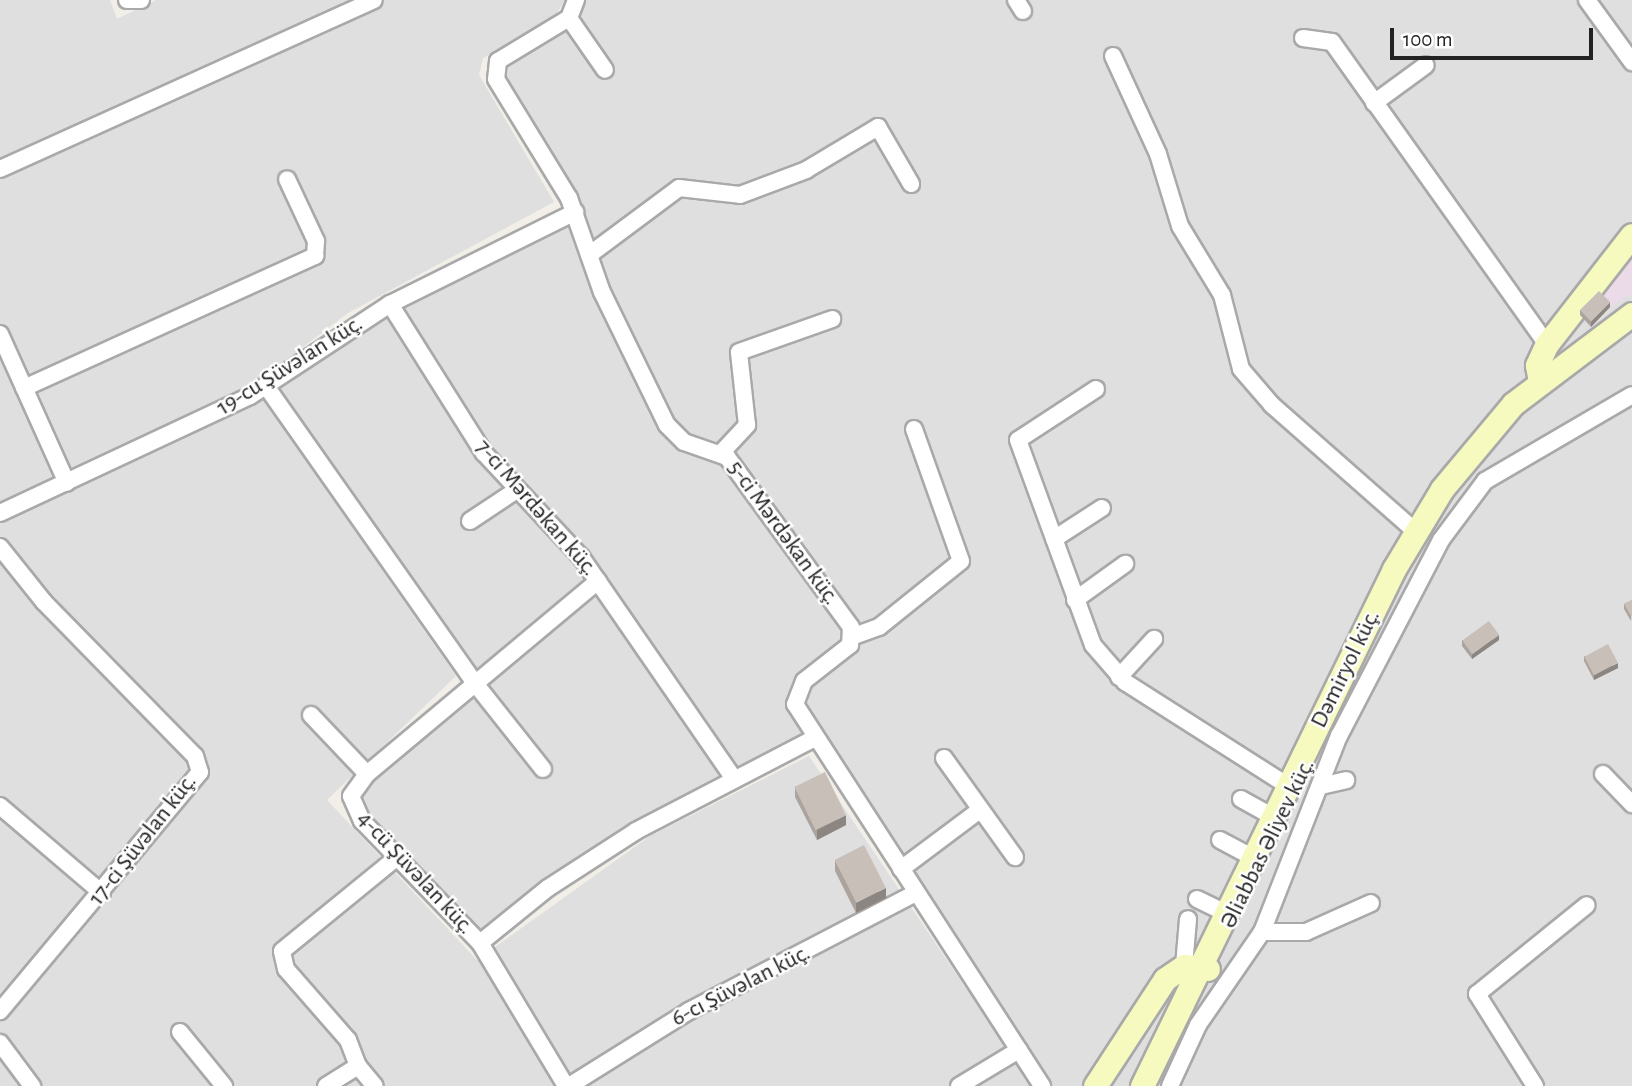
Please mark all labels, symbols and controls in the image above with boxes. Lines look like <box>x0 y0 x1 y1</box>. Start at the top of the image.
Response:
scale bar <box>1394 14 1597 58</box>
text: 100 m <box>1403 29 1453 50</box>
street label: 19-cu Şüvəlan küç. <box>212 310 368 422</box>
street label: 7-ci Mərdəkan küç. <box>469 434 603 582</box>
street label: 5-ci Mərdəkan küç. <box>721 455 845 611</box>
street label: Dəmiryol küç. <box>1305 605 1387 733</box>
street label: Əliabbas Əliyev küç. <box>1214 754 1322 934</box>
street label: 17-ci Şüvəlan küç. <box>83 768 203 912</box>
street label: 4-cü Şüvəlan küç. <box>350 805 480 941</box>
street label: 6-cı Şüvəlan küç. <box>667 939 815 1033</box>

